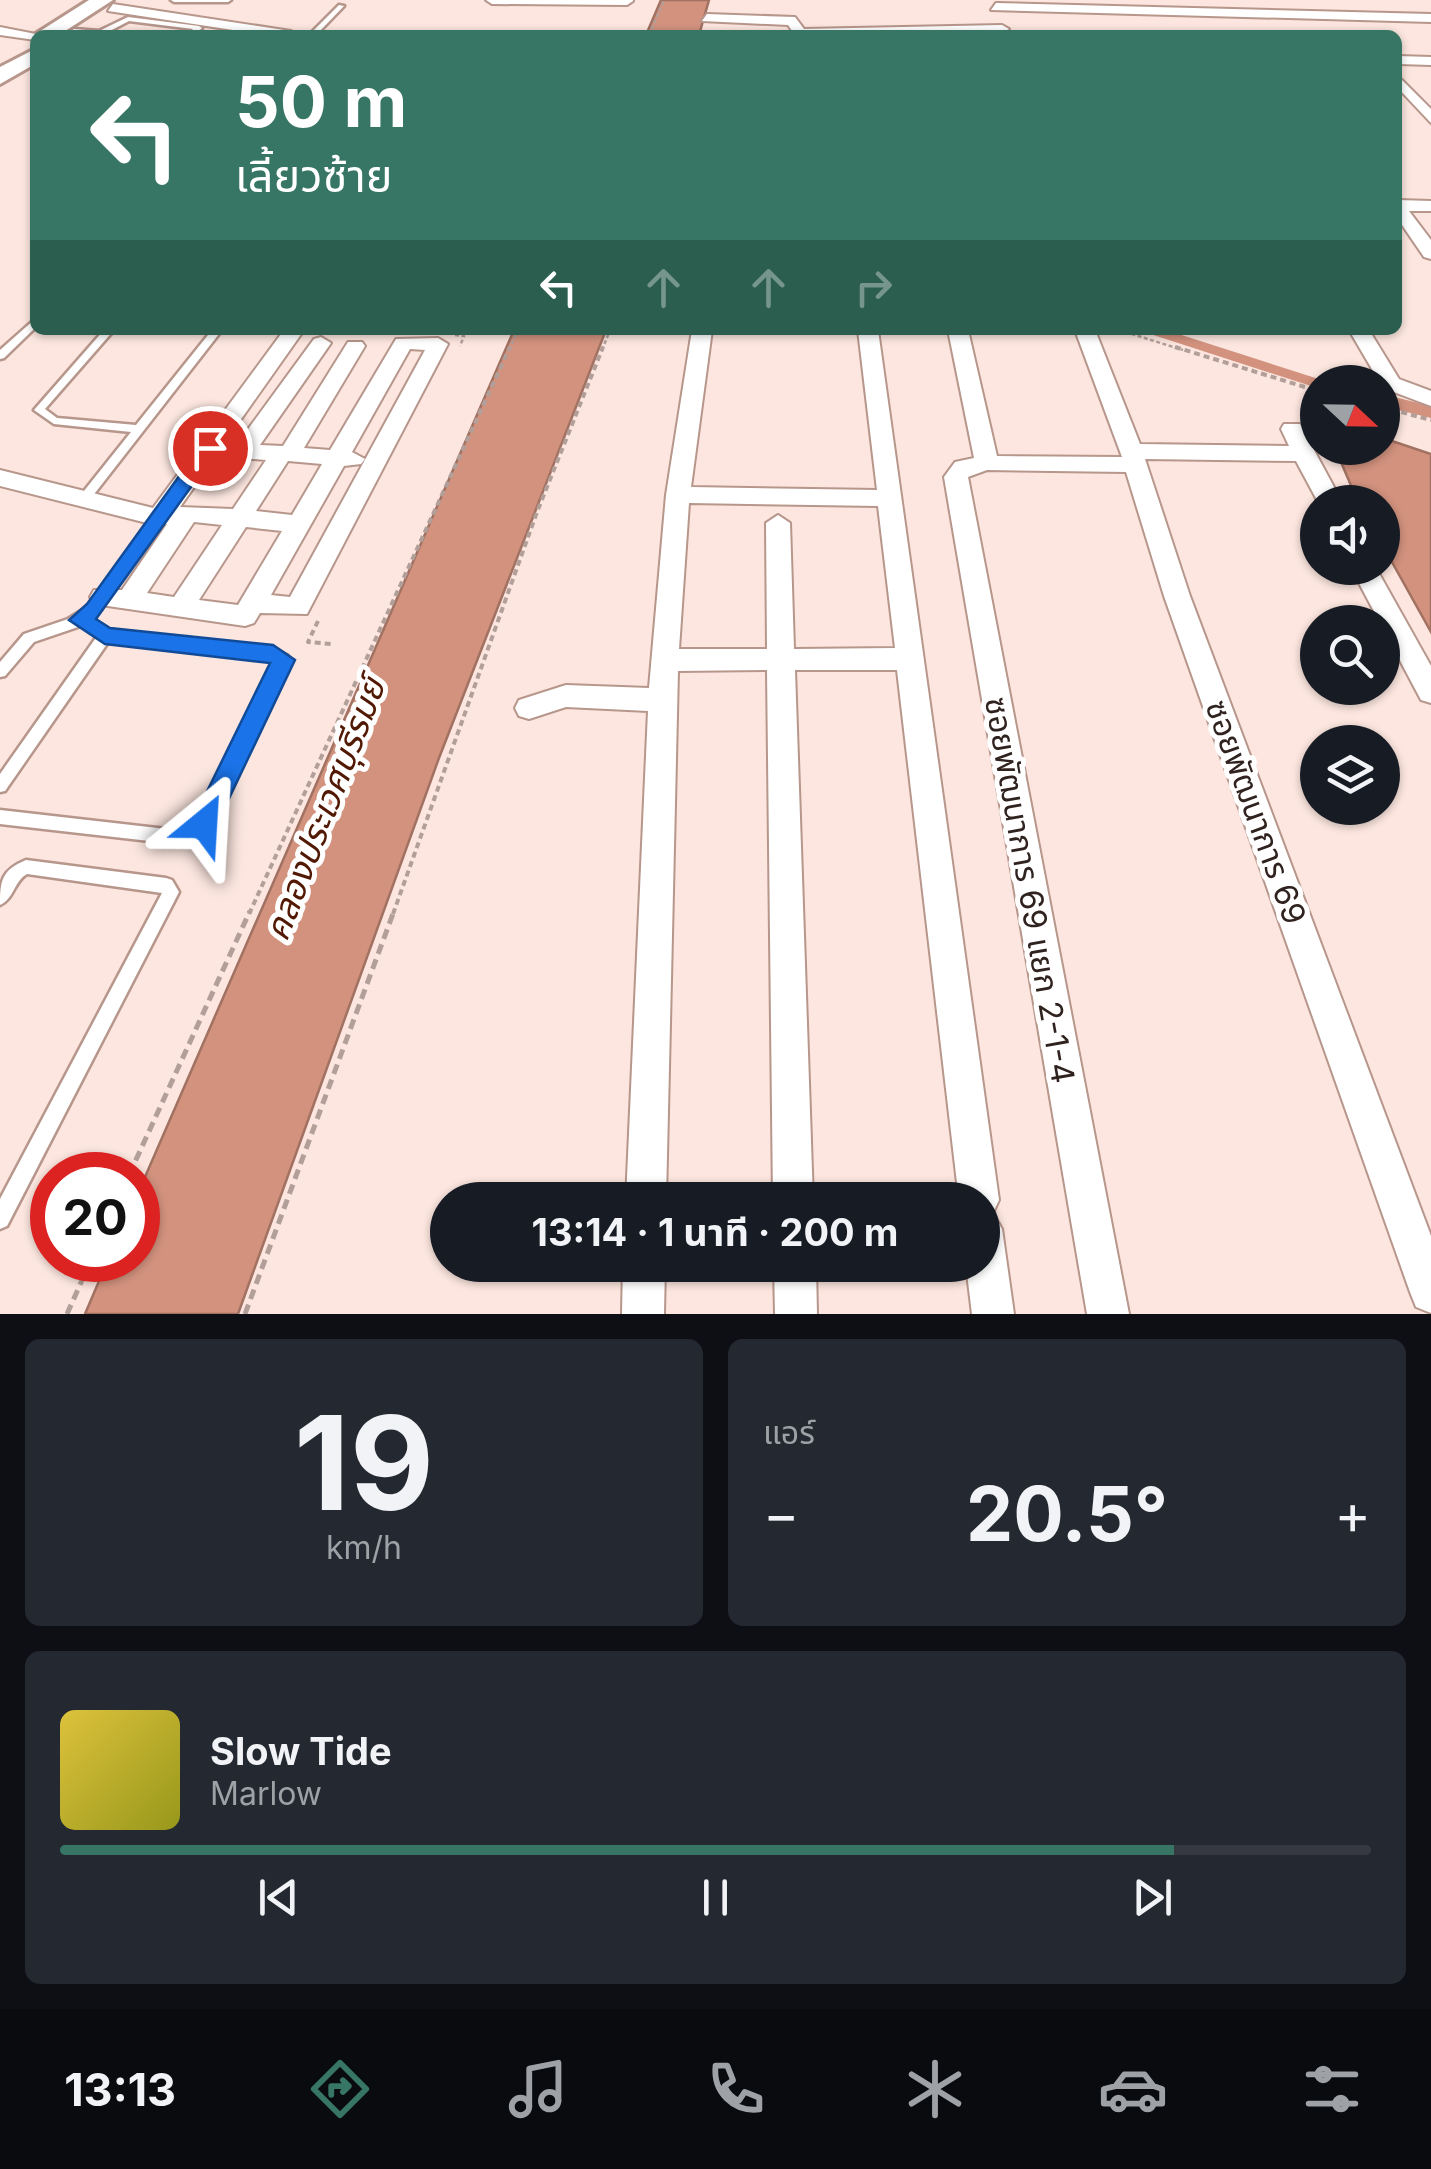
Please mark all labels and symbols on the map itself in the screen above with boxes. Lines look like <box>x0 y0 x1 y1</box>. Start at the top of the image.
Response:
north arrow <box>1300 365 1400 465</box>
pin <box>168 406 253 491</box>
water label: คลองประเวศบุรีรมย์ <box>255 666 397 947</box>
street label: ซอยพัฒนาการ 69 แยก 2-1-4 <box>977 694 1083 1086</box>
street label: ซอยพัฒนาการ 69 <box>1197 695 1315 929</box>
position arrow <box>152 772 256 876</box>
speed limit sign: 20 <box>30 1152 160 1282</box>

